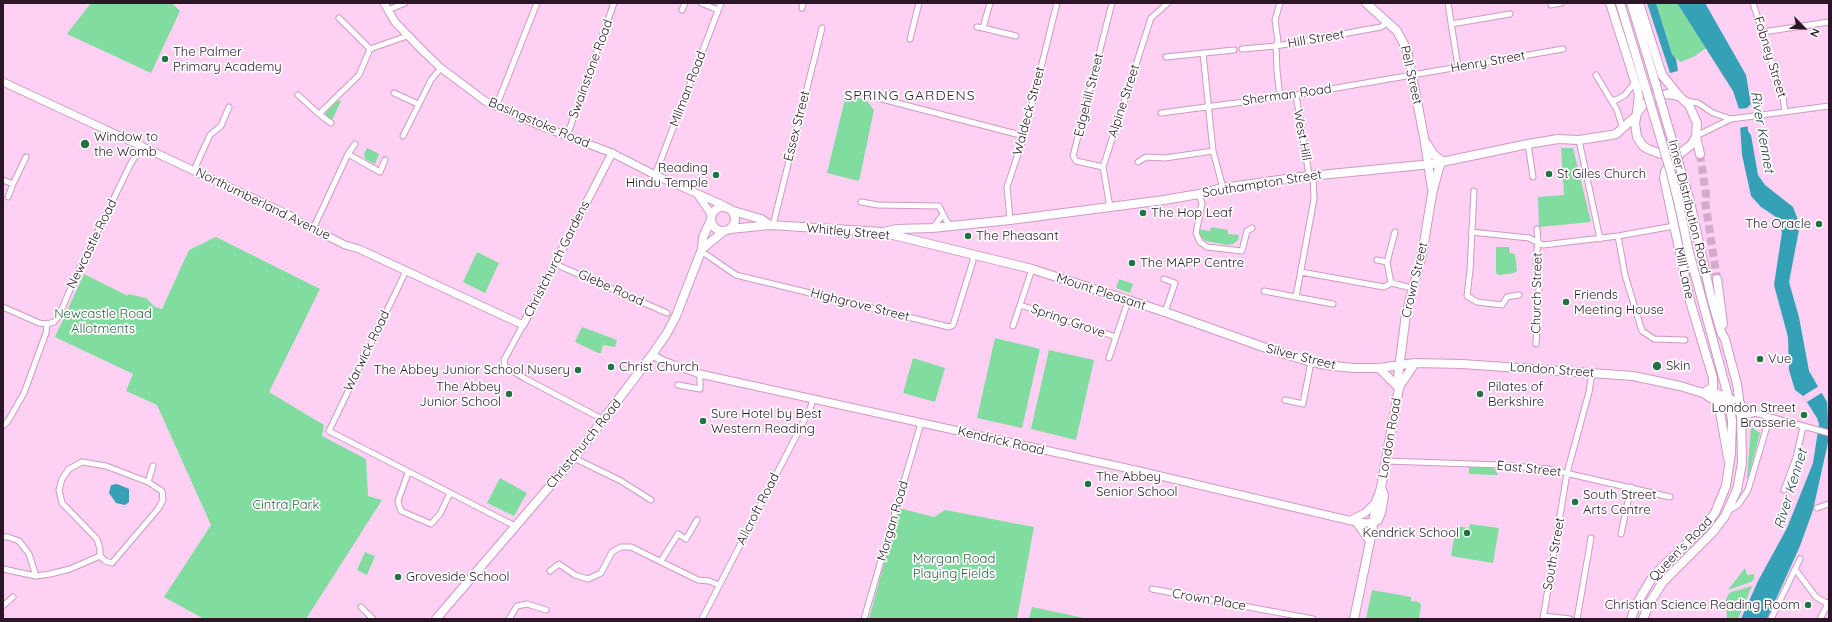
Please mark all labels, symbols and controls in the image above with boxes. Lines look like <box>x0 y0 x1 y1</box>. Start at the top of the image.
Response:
north arrow <box>1784 8 1824 48</box>
street label: Fobney Street <box>1750 14 1790 100</box>
street label: Swainstone Road <box>566 17 616 121</box>
street label: Hill Street <box>1286 26 1346 52</box>
text: N <box>1807 26 1823 39</box>
place label: The Palmer Primary Academy <box>173 44 282 75</box>
street label: Pell Street <box>1397 44 1425 106</box>
street label: Henry Street <box>1449 48 1527 76</box>
street label: Milman Road <box>666 49 710 129</box>
street label: Edgehill Street <box>1071 52 1107 138</box>
marker: The Palmer Primary Academy <box>160 54 170 64</box>
street label: Alpine Street <box>1105 62 1143 140</box>
street label: Waldeck Street <box>1010 65 1048 157</box>
street label: Sherman Road <box>1241 81 1333 109</box>
district label: SPRING GARDENS <box>844 88 976 104</box>
street label: Essex Street <box>781 89 813 163</box>
water label: River Kennet <box>1747 90 1777 174</box>
street label: Basingstoke Road <box>486 95 592 151</box>
street label: West Hill <box>1290 108 1314 162</box>
place label: Window to the Womb <box>94 129 158 160</box>
marker: Window to the Womb <box>79 138 91 150</box>
street label: Inner Distribution Road <box>1665 138 1713 276</box>
place label: Reading Hindu Temple <box>626 160 708 191</box>
street label: Northumberland Avenue <box>193 165 333 243</box>
place label: St Giles Church <box>1557 166 1646 182</box>
street label: Southampton Street <box>1201 167 1323 201</box>
marker: St Giles Church <box>1544 169 1554 179</box>
marker: Reading Hindu Temple <box>711 170 721 180</box>
street label: Newcastle Road <box>64 197 120 291</box>
street label: Christchurch Gardens <box>521 198 593 320</box>
place label: The Hop Leaf <box>1151 205 1233 221</box>
marker: The Hop Leaf <box>1138 208 1148 218</box>
place label: The Oracle <box>1745 216 1811 232</box>
marker: The Oracle <box>1814 219 1824 229</box>
street label: Whitley Street <box>806 221 890 243</box>
place label: The Pheasant <box>976 228 1059 244</box>
marker: The Pheasant <box>963 231 973 241</box>
street label: Crown Street <box>1399 241 1431 319</box>
street label: Mill Lane <box>1671 246 1697 300</box>
street label: Church Street <box>1528 252 1546 334</box>
place label: The MAPP Centre <box>1140 255 1244 271</box>
marker: The MAPP Centre <box>1127 258 1137 268</box>
street label: Glebe Road <box>576 267 646 309</box>
street label: Mount Pleasant <box>1054 270 1148 314</box>
street label: Highgrove Street <box>809 285 911 325</box>
place label: Friends Meeting House <box>1574 287 1664 318</box>
marker: Friends Meeting House <box>1561 297 1571 307</box>
street label: Spring Grove <box>1029 301 1107 341</box>
park label: Newcastle Road Allotments <box>54 306 152 337</box>
street label: Warwick Road <box>341 308 393 394</box>
street label: Silver Street <box>1265 341 1337 373</box>
place label: Vue <box>1768 351 1791 367</box>
marker: Vue <box>1755 354 1765 364</box>
place label: Skin <box>1666 358 1691 374</box>
place label: Christ Church <box>619 359 699 375</box>
street label: London Street <box>1509 359 1595 381</box>
marker: Skin <box>1651 360 1663 372</box>
place label: The Abbey Junior School Nusery <box>374 362 570 378</box>
marker: Christ Church <box>606 362 616 372</box>
marker: The Abbey Junior School Nusery <box>573 365 583 375</box>
place label: The Abbey Junior School <box>419 379 501 410</box>
place label: Pilates of Berkshire <box>1488 379 1544 410</box>
marker: The Abbey Junior School <box>504 389 514 399</box>
marker: Pilates of Berkshire <box>1475 389 1485 399</box>
street label: Christchurch Road <box>543 396 625 492</box>
street label: London Road <box>1375 397 1405 479</box>
place label: London Street Brasserie <box>1711 400 1796 431</box>
place label: Sure Hotel by Best Western Reading <box>711 406 822 437</box>
marker: London Street Brasserie <box>1799 410 1809 420</box>
marker: Sure Hotel by Best Western Reading <box>698 416 708 426</box>
street label: Kendrick Road <box>956 423 1046 459</box>
water label: River Kennet <box>1771 447 1811 531</box>
street label: East Street <box>1496 458 1562 480</box>
place label: The Abbey Senior School <box>1096 469 1177 500</box>
street label: Allcroft Road <box>733 470 783 548</box>
street label: Morgan Road <box>874 479 912 563</box>
marker: The Abbey Senior School <box>1083 479 1093 489</box>
place label: South Street Arts Centre <box>1583 487 1656 518</box>
park label: Cintra Park <box>253 497 319 513</box>
marker: South Street Arts Centre <box>1570 497 1580 507</box>
street label: Queen's Road <box>1646 513 1716 585</box>
street label: South Street <box>1540 516 1568 592</box>
place label: Kendrick School <box>1363 525 1459 541</box>
marker: Kendrick School <box>1462 528 1472 538</box>
park label: Morgan Road Playing Fields <box>913 551 995 582</box>
place label: Groveside School <box>406 569 509 585</box>
marker: Groveside School <box>393 572 403 582</box>
street label: Crown Place <box>1171 586 1247 614</box>
place label: Christian Science Reading Room <box>1605 597 1800 613</box>
marker: Christian Science Reading Room <box>1803 600 1813 610</box>

